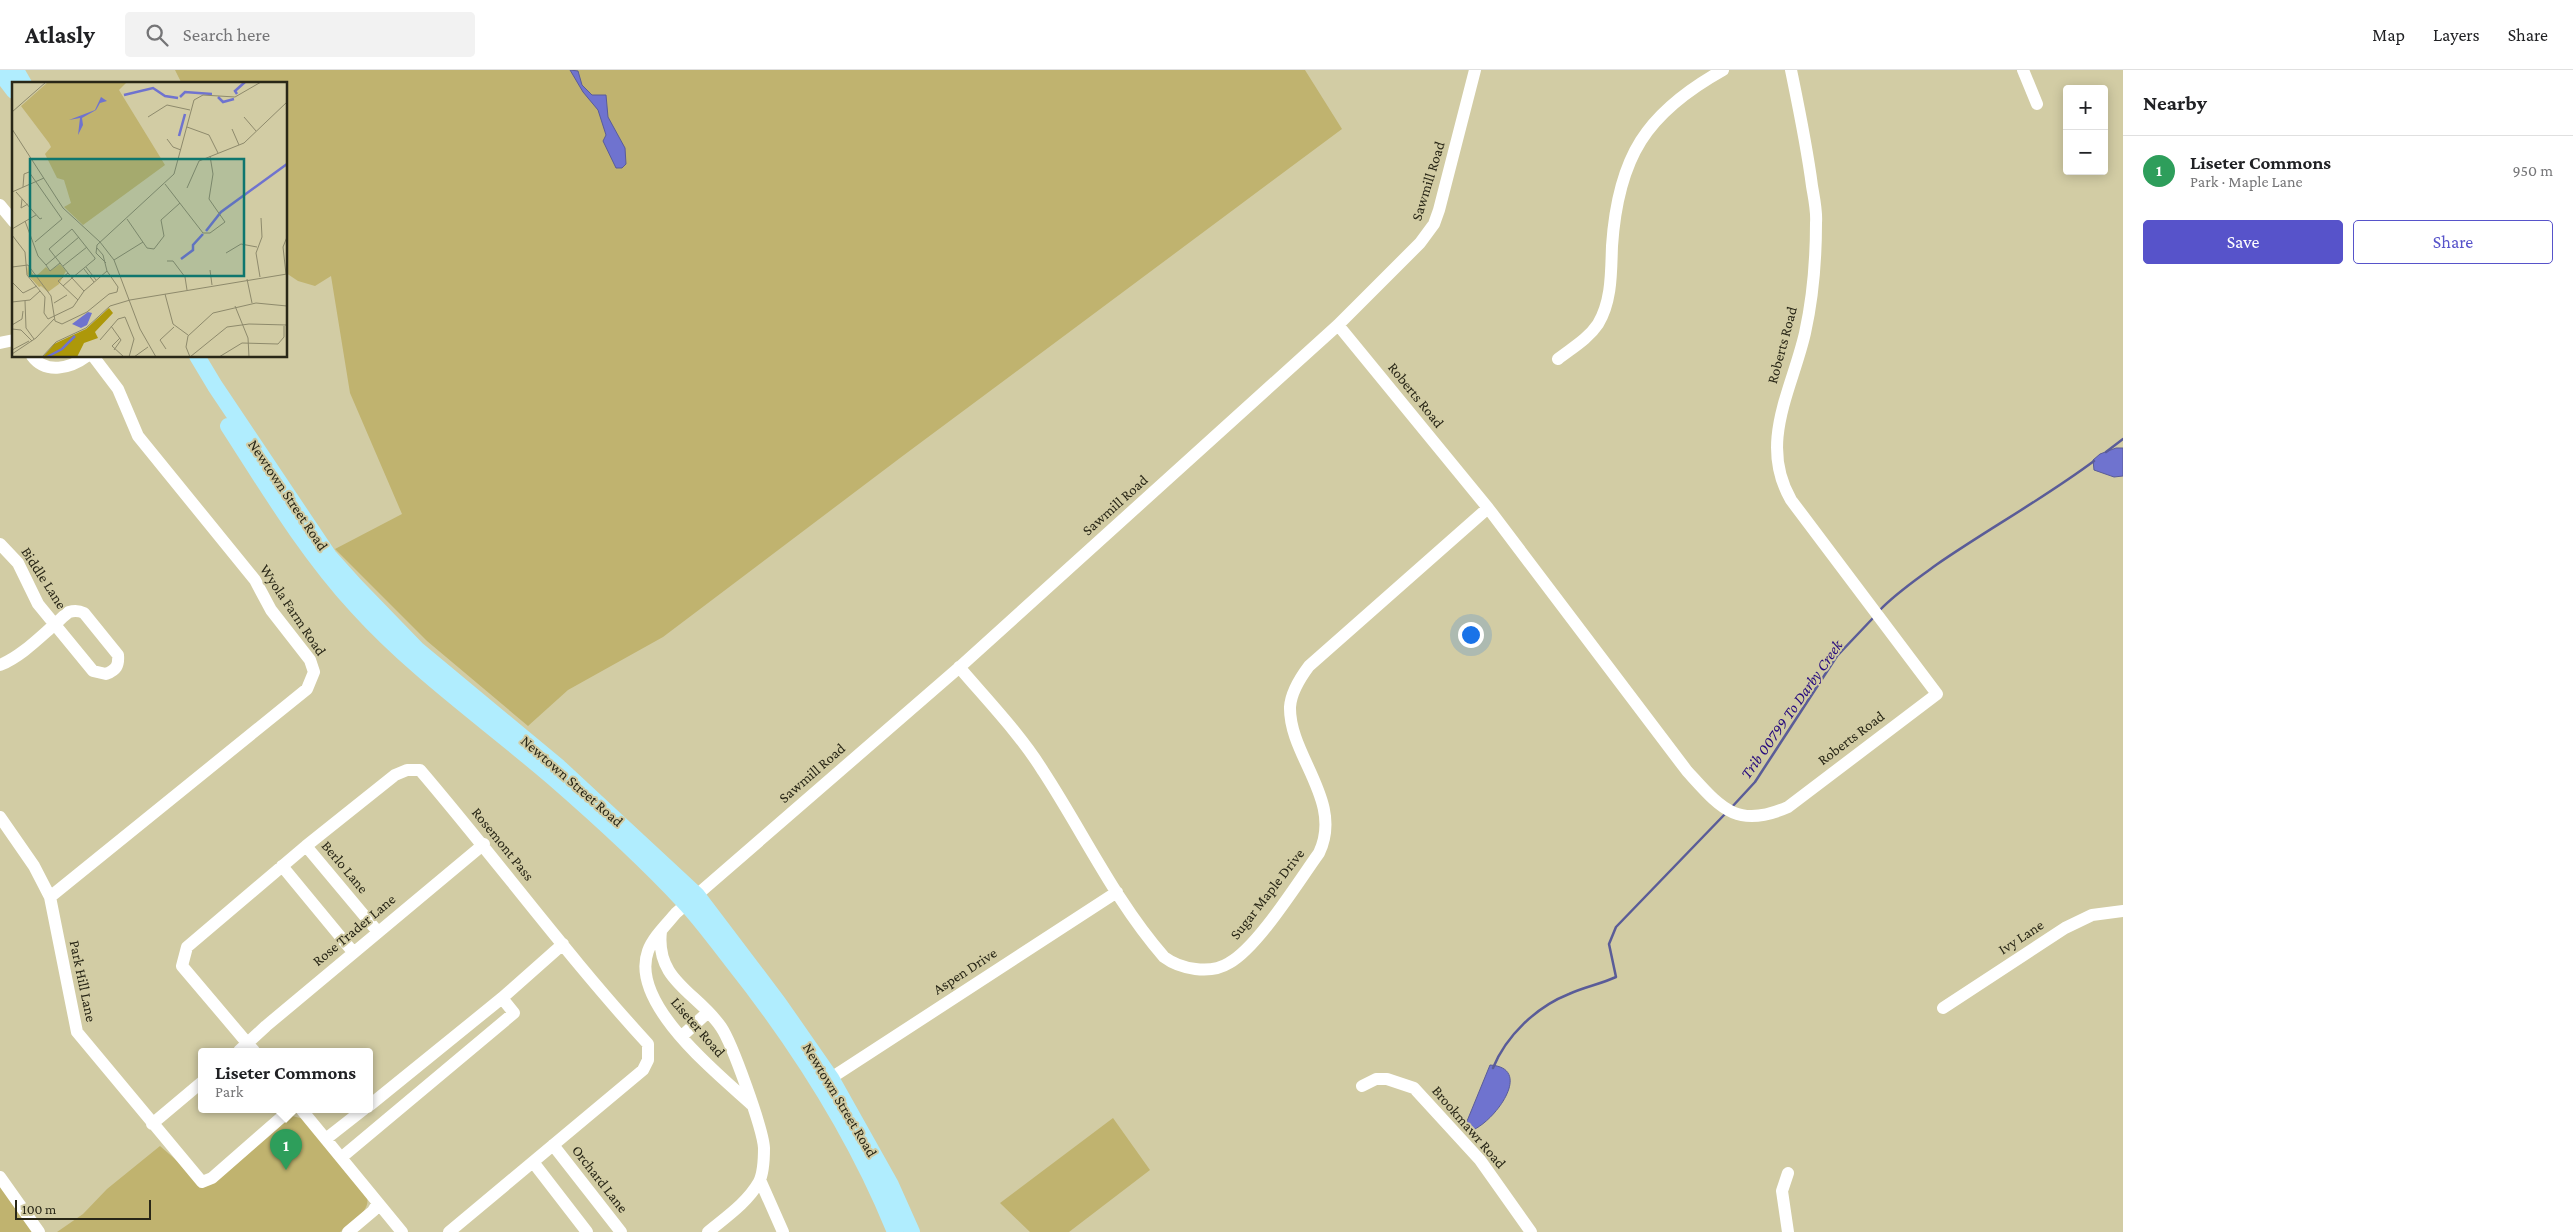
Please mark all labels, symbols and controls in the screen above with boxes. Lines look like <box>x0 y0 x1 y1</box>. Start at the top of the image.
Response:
search box <box>125 12 475 57</box>
text: Atlasly <box>25 21 95 48</box>
icon: search <box>143 21 171 49</box>
text: Search here <box>183 24 270 45</box>
text: Map <box>2372 25 2405 45</box>
text: Layers <box>2433 25 2480 45</box>
text: Share <box>2508 25 2548 45</box>
inset map <box>12 82 288 358</box>
map controls <box>2063 85 2108 175</box>
button: + <box>2063 85 2108 130</box>
text: Nearby <box>2143 91 2207 115</box>
button: − <box>2063 130 2108 175</box>
street label: Sawmill Road <box>1408 139 1448 223</box>
text: Liseter Commons <box>2190 152 2331 173</box>
text: 1 <box>2156 162 2162 179</box>
text: 950 m <box>2513 162 2553 179</box>
text: Park · Maple Lane <box>2190 173 2303 190</box>
button: Save <box>2143 220 2343 264</box>
button: Share <box>2353 220 2553 264</box>
street label: Roberts Road <box>1764 305 1800 385</box>
street label: Roberts Road <box>1385 359 1447 431</box>
street label: Newtown Street Road <box>245 437 331 553</box>
street label: Sawmill Road <box>1079 472 1151 538</box>
street label: Biddle Lane <box>18 544 70 612</box>
street label: Wyola Farm Road <box>256 562 329 659</box>
your location <box>1458 622 1484 648</box>
water label: Trib 00799 To Darby Creek <box>1737 636 1847 782</box>
street label: Roberts Road <box>1815 708 1887 768</box>
street label: Newtown Street Road <box>518 732 626 830</box>
street label: Sawmill Road <box>776 740 848 806</box>
street label: Rosemont Pass <box>469 804 537 884</box>
street label: Berlo Lane <box>319 838 372 897</box>
street label: Sugar Maple Drive <box>1227 845 1308 943</box>
street label: Rose Trader Lane <box>310 891 399 969</box>
street label: Ivy Lane <box>1996 916 2047 958</box>
street label: Park Hill Lane <box>67 939 100 1024</box>
street label: Aspen Drive <box>930 944 1001 998</box>
street label: Liseter Road <box>668 994 728 1060</box>
street label: Newtown Street Road <box>800 1040 880 1160</box>
popup <box>198 1048 373 1113</box>
text: Liseter Commons <box>215 1062 356 1083</box>
text: Park <box>215 1083 243 1100</box>
street label: Brookmawr Road <box>1429 1083 1509 1171</box>
pin: 1 <box>270 1129 302 1170</box>
street label: Orchard Lane <box>569 1142 631 1216</box>
scale bar <box>15 1197 151 1220</box>
text: 100 m <box>22 1201 56 1217</box>

